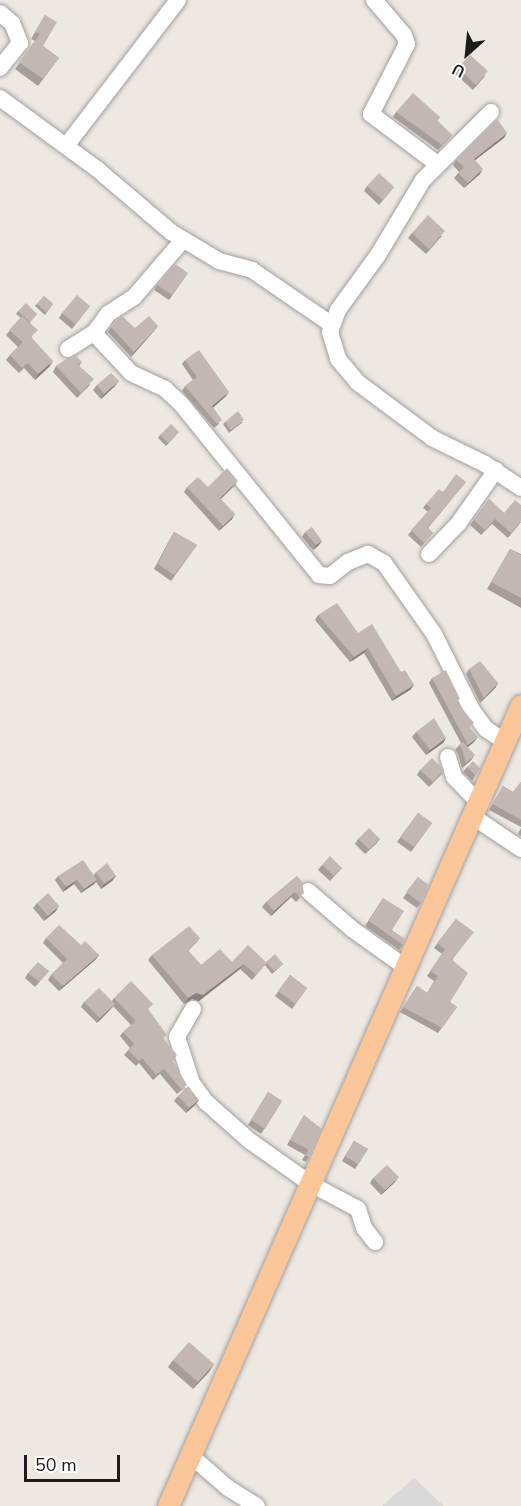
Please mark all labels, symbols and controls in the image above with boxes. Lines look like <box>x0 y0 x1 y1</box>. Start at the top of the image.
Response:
north arrow <box>437 24 497 84</box>
text: U <box>449 58 469 83</box>
scale bar <box>27 1443 123 1481</box>
text: 50 m <box>35 1453 77 1477</box>

